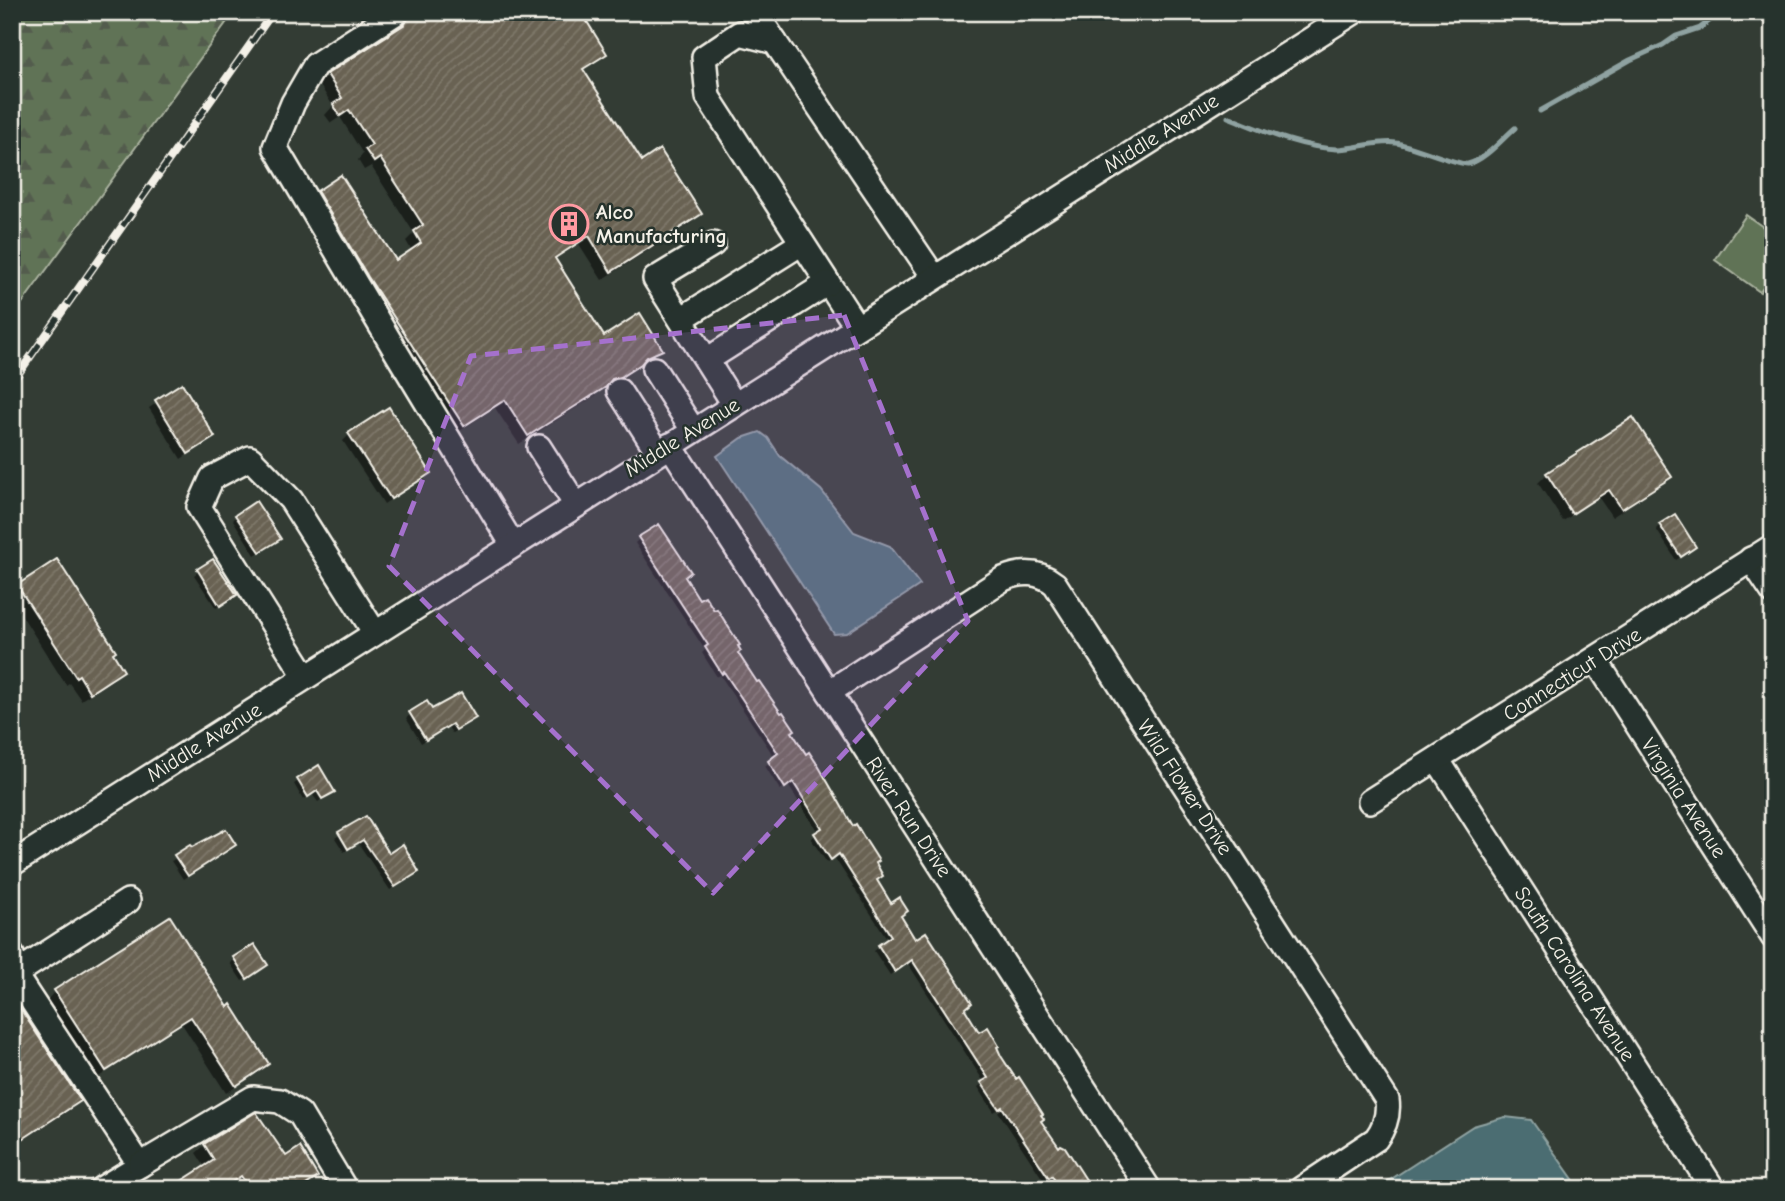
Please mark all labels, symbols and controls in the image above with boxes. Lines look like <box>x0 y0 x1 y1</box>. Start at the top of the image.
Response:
street label: Middle Avenue <box>1099 88 1223 178</box>
place label: Alco Manufacturing <box>596 200 727 248</box>
building icon: Alco Manufacturing <box>548 203 590 245</box>
street label: Middle Avenue <box>620 392 744 482</box>
street label: Connecticut Drive <box>1499 622 1645 726</box>
street label: Middle Avenue <box>142 697 266 787</box>
street label: Wild Flower Drive <box>1132 715 1238 859</box>
street label: Virginia Avenue <box>1636 734 1732 862</box>
street label: River Run Drive <box>861 752 957 882</box>
street label: South Carolina Avenue <box>1510 882 1640 1066</box>

